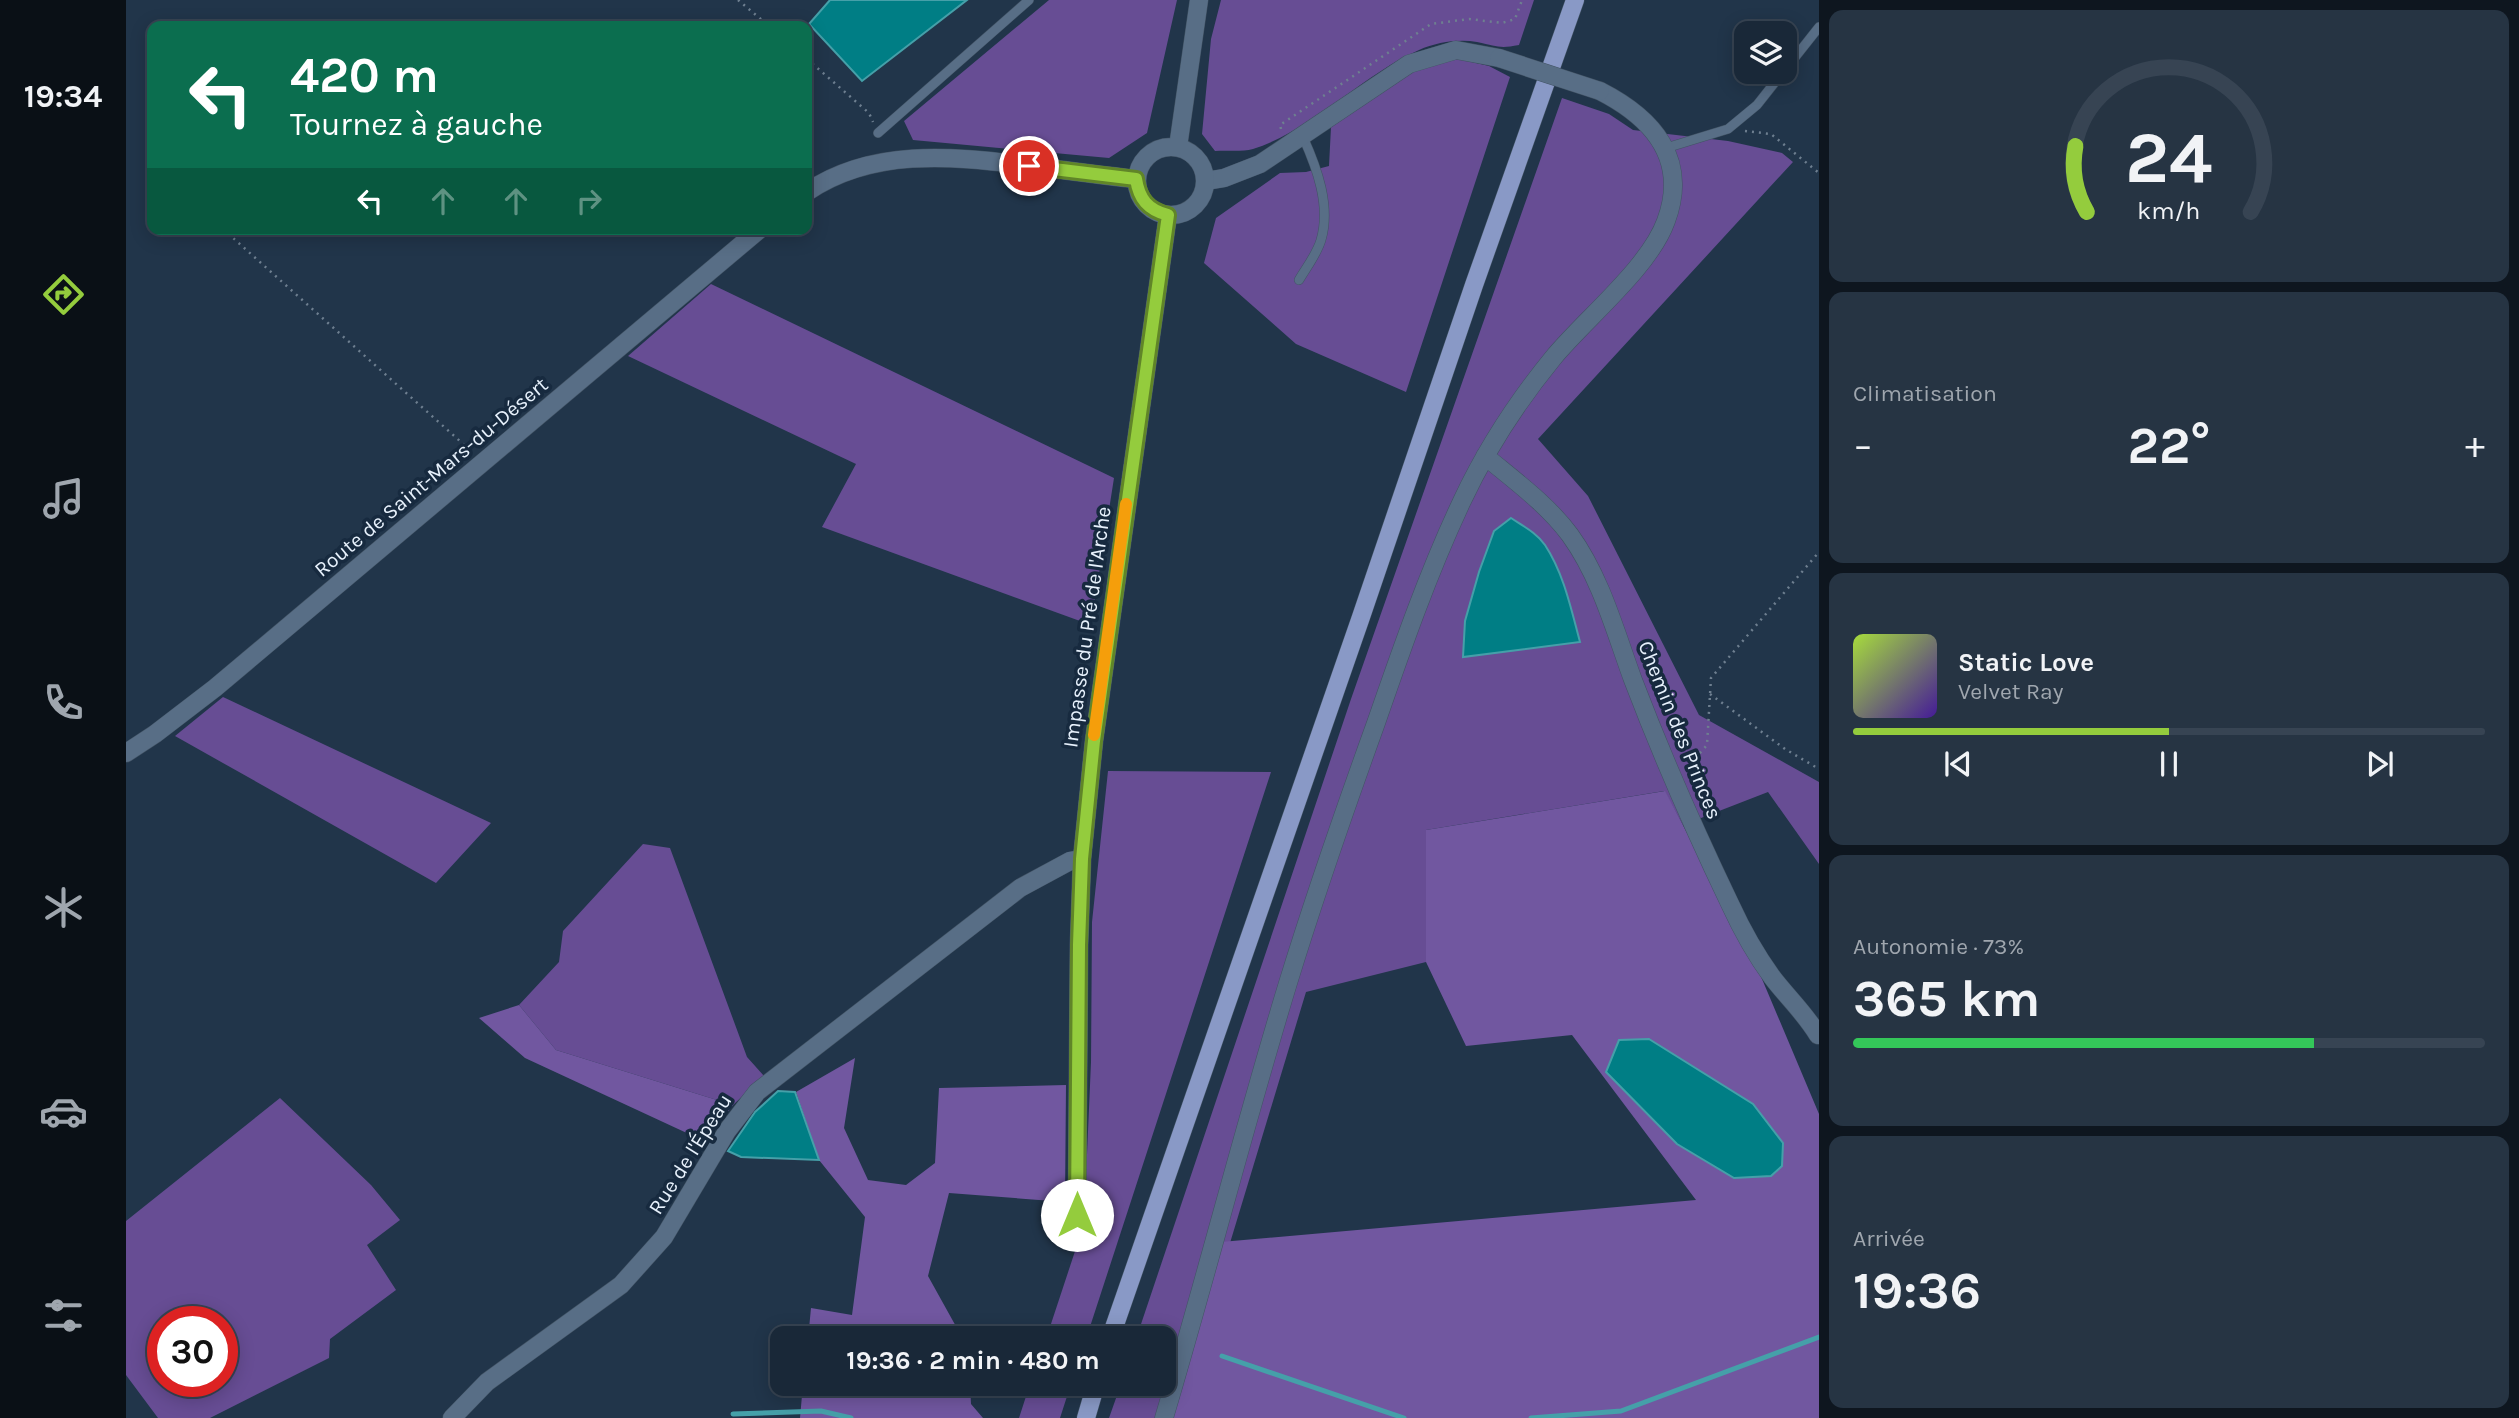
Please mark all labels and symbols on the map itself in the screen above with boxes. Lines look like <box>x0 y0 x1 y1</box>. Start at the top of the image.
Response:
pin <box>999 136 1059 196</box>
street label: Route de Saint-Mars-du-Désert <box>310 372 553 582</box>
street label: Impasse du Pré de l'Arche <box>1058 505 1116 749</box>
street label: Chemin des Princes <box>1633 637 1727 823</box>
street label: Rue de l'Épeau <box>643 1089 737 1219</box>
position arrow <box>1040 1178 1114 1252</box>
speed limit sign: 30 <box>147 1306 238 1397</box>

